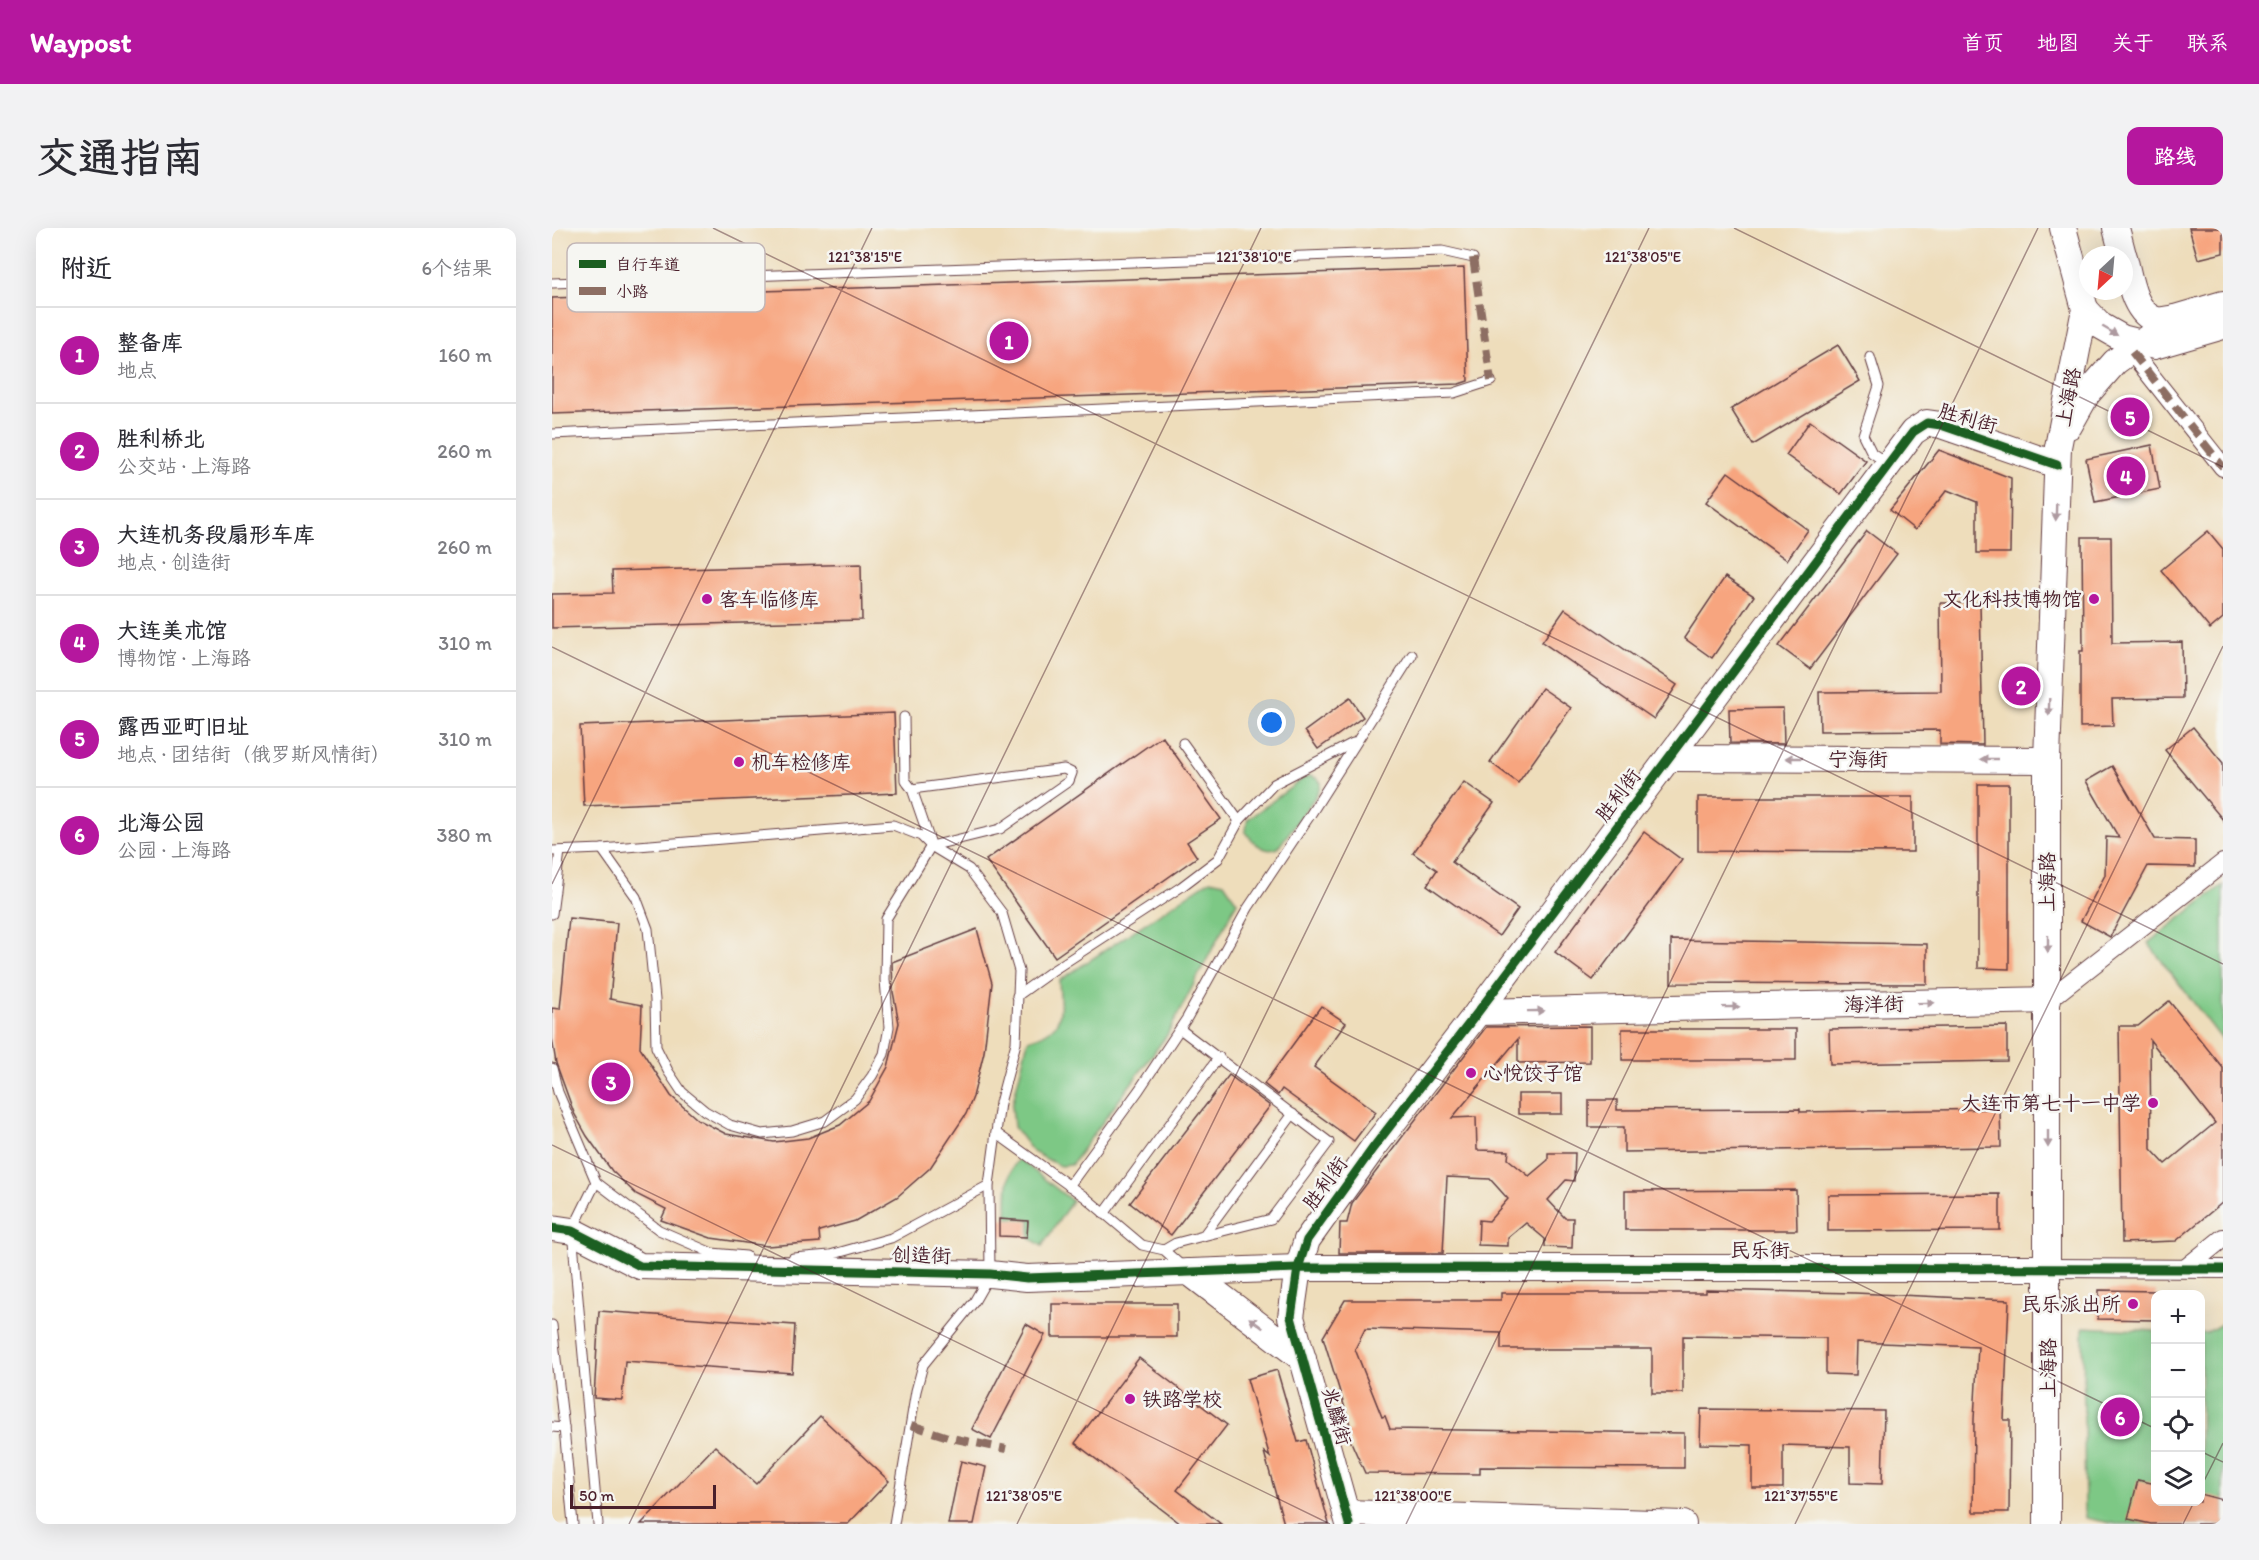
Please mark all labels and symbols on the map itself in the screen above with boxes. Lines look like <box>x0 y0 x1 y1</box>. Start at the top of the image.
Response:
legend <box>567 243 765 312</box>
north arrow <box>2079 246 2133 300</box>
text: 121°38'15"E <box>828 248 902 266</box>
text: 121°38'10"E <box>1216 248 1292 266</box>
text: 121°38'05"E <box>1605 248 1681 266</box>
text: 自行车道 <box>616 255 680 274</box>
text: 小路 <box>616 282 648 301</box>
pin: 1 <box>990 318 1028 364</box>
one-way arrow <box>2102 326 2119 336</box>
street label: 上海路 <box>2050 364 2086 429</box>
pin: 5 <box>2110 394 2150 440</box>
street label: 胜利街 <box>1936 398 2000 438</box>
pin: 4 <box>2106 454 2146 498</box>
one-way arrow <box>2051 502 2060 521</box>
place label: 客车临修库 <box>719 587 819 611</box>
place label: 文化科技博物馆 <box>1942 587 2082 611</box>
marker: 客车临修库 <box>700 592 714 606</box>
marker: 文化科技博物馆 <box>2087 592 2101 606</box>
pin: 2 <box>2002 664 2040 708</box>
one-way arrow <box>2044 697 2054 716</box>
your location <box>1257 708 1286 737</box>
street label: 宁海街 <box>1828 747 1888 771</box>
place label: 机车检修库 <box>751 750 851 774</box>
one-way arrow <box>1784 753 1803 763</box>
one-way arrow <box>1979 754 1998 764</box>
marker: 机车检修库 <box>732 755 746 769</box>
street label: 胜利街 <box>1590 764 1646 826</box>
street label: 上海路 <box>2035 851 2059 912</box>
one-way arrow <box>2043 934 2053 953</box>
street label: 海洋街 <box>1844 991 1904 1017</box>
one-way arrow <box>1917 998 1936 1007</box>
one-way arrow <box>1722 1002 1741 1012</box>
one-way arrow <box>1527 1006 1546 1016</box>
pin: 3 <box>592 1060 630 1104</box>
place label: 心悦饺子馆 <box>1483 1061 1583 1085</box>
marker: 心悦饺子馆 <box>1464 1066 1478 1080</box>
place label: 大连市第七十一中学 <box>1961 1091 2141 1115</box>
marker: 大连市第七十一中学 <box>2146 1096 2160 1110</box>
one-way arrow <box>2043 1129 2053 1148</box>
street label: 胜利街 <box>1298 1152 1352 1214</box>
street label: 民乐街 <box>1730 1238 1790 1262</box>
street label: 创造街 <box>891 1242 951 1268</box>
place label: 民乐派出所 <box>2021 1292 2121 1316</box>
marker: 民乐派出所 <box>2126 1297 2140 1311</box>
one-way arrow <box>1249 1318 1264 1330</box>
street label: 上海路 <box>2036 1337 2060 1398</box>
street label: 兆麟街 <box>1317 1384 1357 1448</box>
place label: 铁路学校 <box>1142 1387 1222 1411</box>
marker: 铁路学校 <box>1123 1392 1137 1406</box>
pin: 6 <box>2100 1394 2140 1440</box>
scale bar <box>570 1482 716 1510</box>
text: 121°38'05"E <box>986 1487 1062 1505</box>
text: 121°38'00"E <box>1374 1487 1452 1505</box>
text: 121°37'55"E <box>1764 1487 1838 1505</box>

